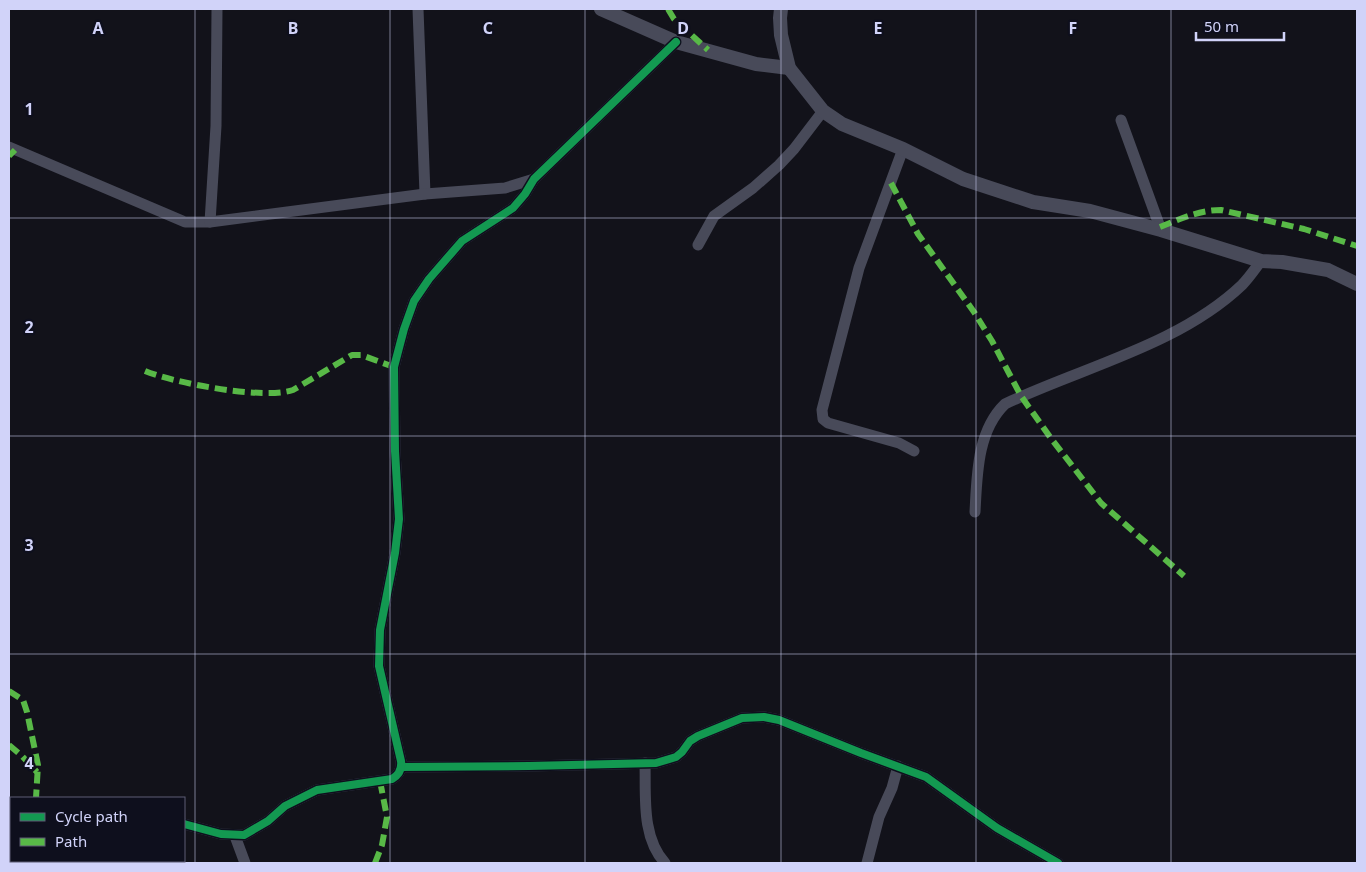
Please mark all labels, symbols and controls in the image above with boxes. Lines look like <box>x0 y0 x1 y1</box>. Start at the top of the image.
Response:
scale bar <box>1196 10 1284 42</box>
text: 50 m <box>1204 16 1239 36</box>
text: A <box>92 17 104 39</box>
text: B <box>288 17 298 39</box>
text: C <box>483 17 493 39</box>
text: D <box>677 17 689 39</box>
text: E <box>874 17 883 39</box>
text: F <box>1069 17 1077 39</box>
text: 1 <box>24 98 34 120</box>
text: 2 <box>24 316 34 338</box>
text: 3 <box>24 534 34 556</box>
text: 4 <box>24 752 34 774</box>
legend <box>10 797 185 862</box>
text: Cycle path <box>55 806 128 826</box>
text: Path <box>55 831 87 851</box>

